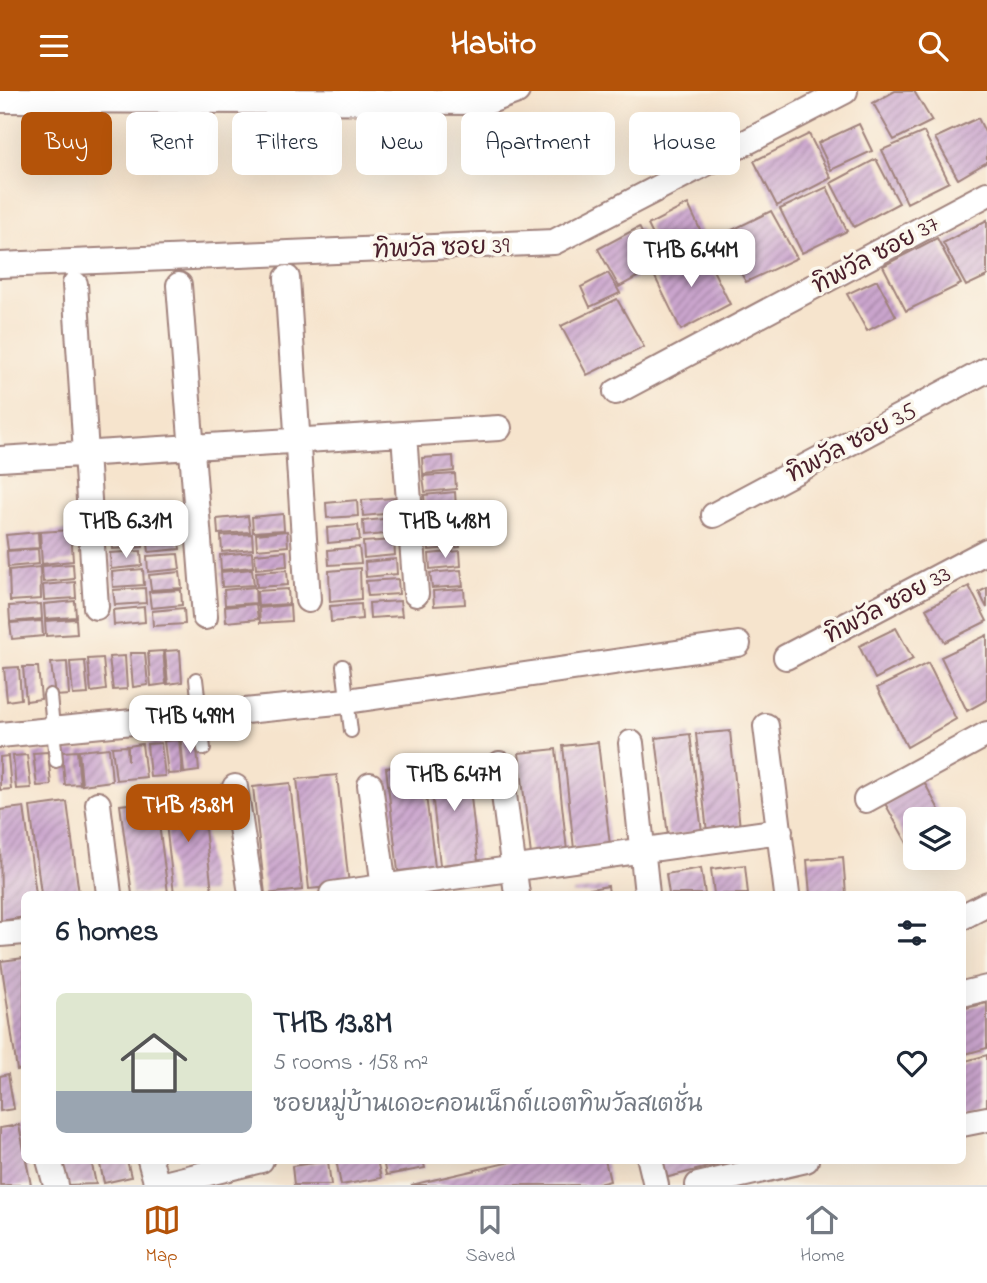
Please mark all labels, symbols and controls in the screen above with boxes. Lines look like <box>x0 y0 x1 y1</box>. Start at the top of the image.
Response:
text: Habito <box>451 22 536 69</box>
icon: menu <box>35 27 73 65</box>
icon: search <box>914 27 952 65</box>
chip: Buy <box>21 112 112 175</box>
chip: Rent <box>126 112 218 175</box>
chip: Filters <box>232 112 342 175</box>
chip: New <box>356 112 447 175</box>
chip: Apartment <box>461 112 615 175</box>
chip: House <box>629 112 740 175</box>
street label: ทิพวัล ซอย 37 <box>806 208 946 304</box>
pin: THB 6.44M <box>611 229 771 289</box>
street label: ทิพวัล ซอย 39 <box>372 230 511 269</box>
text: THB 6.44M <box>643 235 739 268</box>
street label: ทิพวัล ซอย 35 <box>781 395 924 493</box>
pin: THB 6.31M <box>46 501 206 560</box>
pin: THB 4.18M <box>365 501 525 560</box>
text: THB 6.31M <box>79 506 173 539</box>
text: THB 4.18M <box>399 506 491 539</box>
street label: ทิพวัล ซอย 33 <box>818 558 958 654</box>
pin: THB 4.99M <box>110 695 270 755</box>
text: THB 4.99M <box>145 701 235 734</box>
pin: THB 6.47M <box>374 753 534 813</box>
text: THB 6.47M <box>406 759 502 792</box>
pin: THB 13.8M <box>108 785 268 844</box>
text: THB 13.8M <box>142 790 234 823</box>
map controls <box>903 807 966 870</box>
button: layers <box>903 807 966 870</box>
text: 6 homes <box>56 911 159 955</box>
icon: filters <box>893 914 931 952</box>
text: THB 13.8M <box>273 1003 393 1047</box>
icon: home <box>112 1021 196 1105</box>
icon: heart <box>893 1044 931 1082</box>
text: 5 rooms · 158 m² <box>273 1047 428 1080</box>
text: ซอยหมู่บ้านเดอะคอนเน็กต์แอตทิพวัลสเตชั่น <box>273 1089 702 1122</box>
tab: Map <box>143 1201 181 1270</box>
tab: Saved <box>466 1201 515 1270</box>
tab: Home <box>800 1201 844 1270</box>

